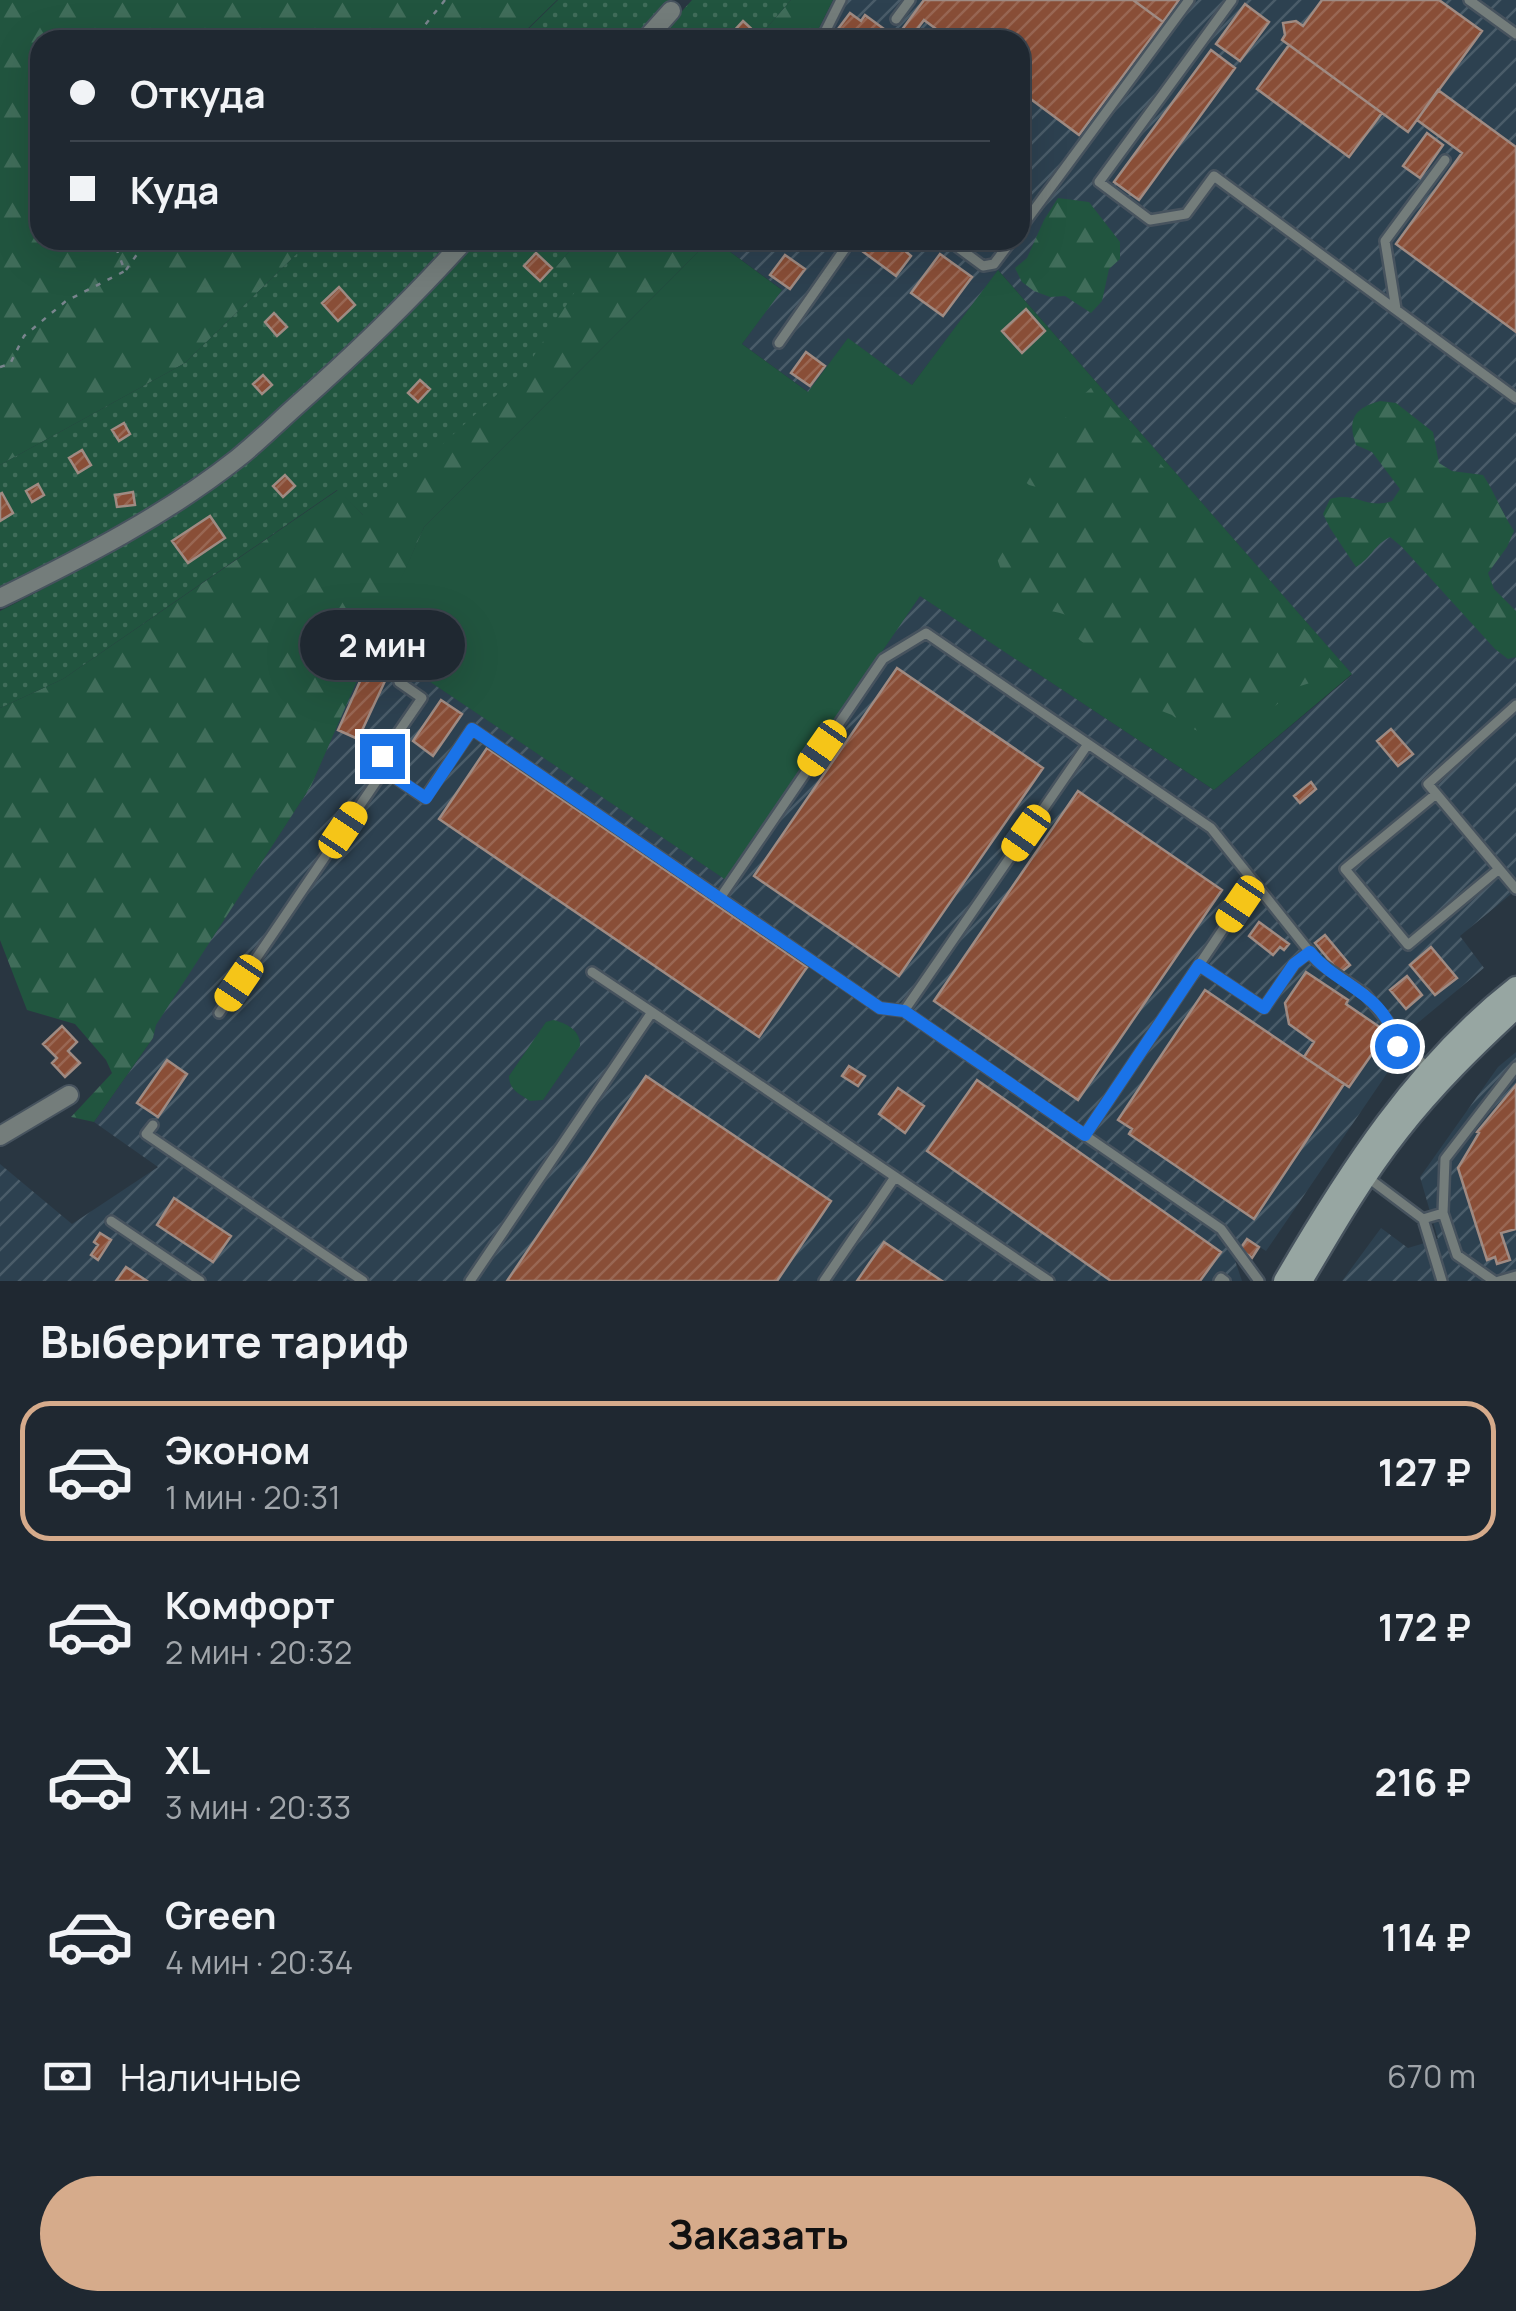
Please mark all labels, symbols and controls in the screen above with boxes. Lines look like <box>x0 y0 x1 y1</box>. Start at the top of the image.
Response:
text: Откуда <box>130 67 266 119</box>
text: Куда <box>130 163 219 215</box>
callout: 2 мин <box>300 611 464 681</box>
text: 2 мин <box>338 623 427 667</box>
car <box>793 715 851 781</box>
route end <box>360 734 405 779</box>
car <box>314 797 372 863</box>
car <box>997 800 1055 866</box>
car <box>1211 871 1269 937</box>
car <box>210 950 268 1016</box>
route start <box>1375 1024 1420 1069</box>
text: Выберите тариф <box>40 1310 409 1372</box>
text: Эконом <box>165 1423 311 1475</box>
icon: car <box>45 1426 135 1516</box>
text: 127 ₽ <box>1378 1445 1471 1497</box>
text: 1 мин · 20:31 <box>165 1475 341 1519</box>
text: Комфорт <box>165 1578 335 1630</box>
icon: car <box>45 1581 135 1671</box>
text: 172 ₽ <box>1378 1600 1471 1652</box>
text: 2 мин · 20:32 <box>165 1630 352 1674</box>
text: XL <box>165 1733 210 1785</box>
icon: car <box>45 1736 135 1826</box>
text: 216 ₽ <box>1374 1755 1471 1807</box>
text: 3 мин · 20:33 <box>165 1785 351 1829</box>
text: Green <box>165 1888 277 1940</box>
icon: car <box>45 1891 135 1981</box>
text: 114 ₽ <box>1381 1910 1471 1962</box>
text: 4 мин · 20:34 <box>165 1940 353 1984</box>
icon: cash <box>40 2049 95 2104</box>
text: Наличные <box>120 2050 301 2102</box>
text: 670 m <box>1387 2054 1476 2098</box>
button: Заказать <box>40 2176 1476 2291</box>

